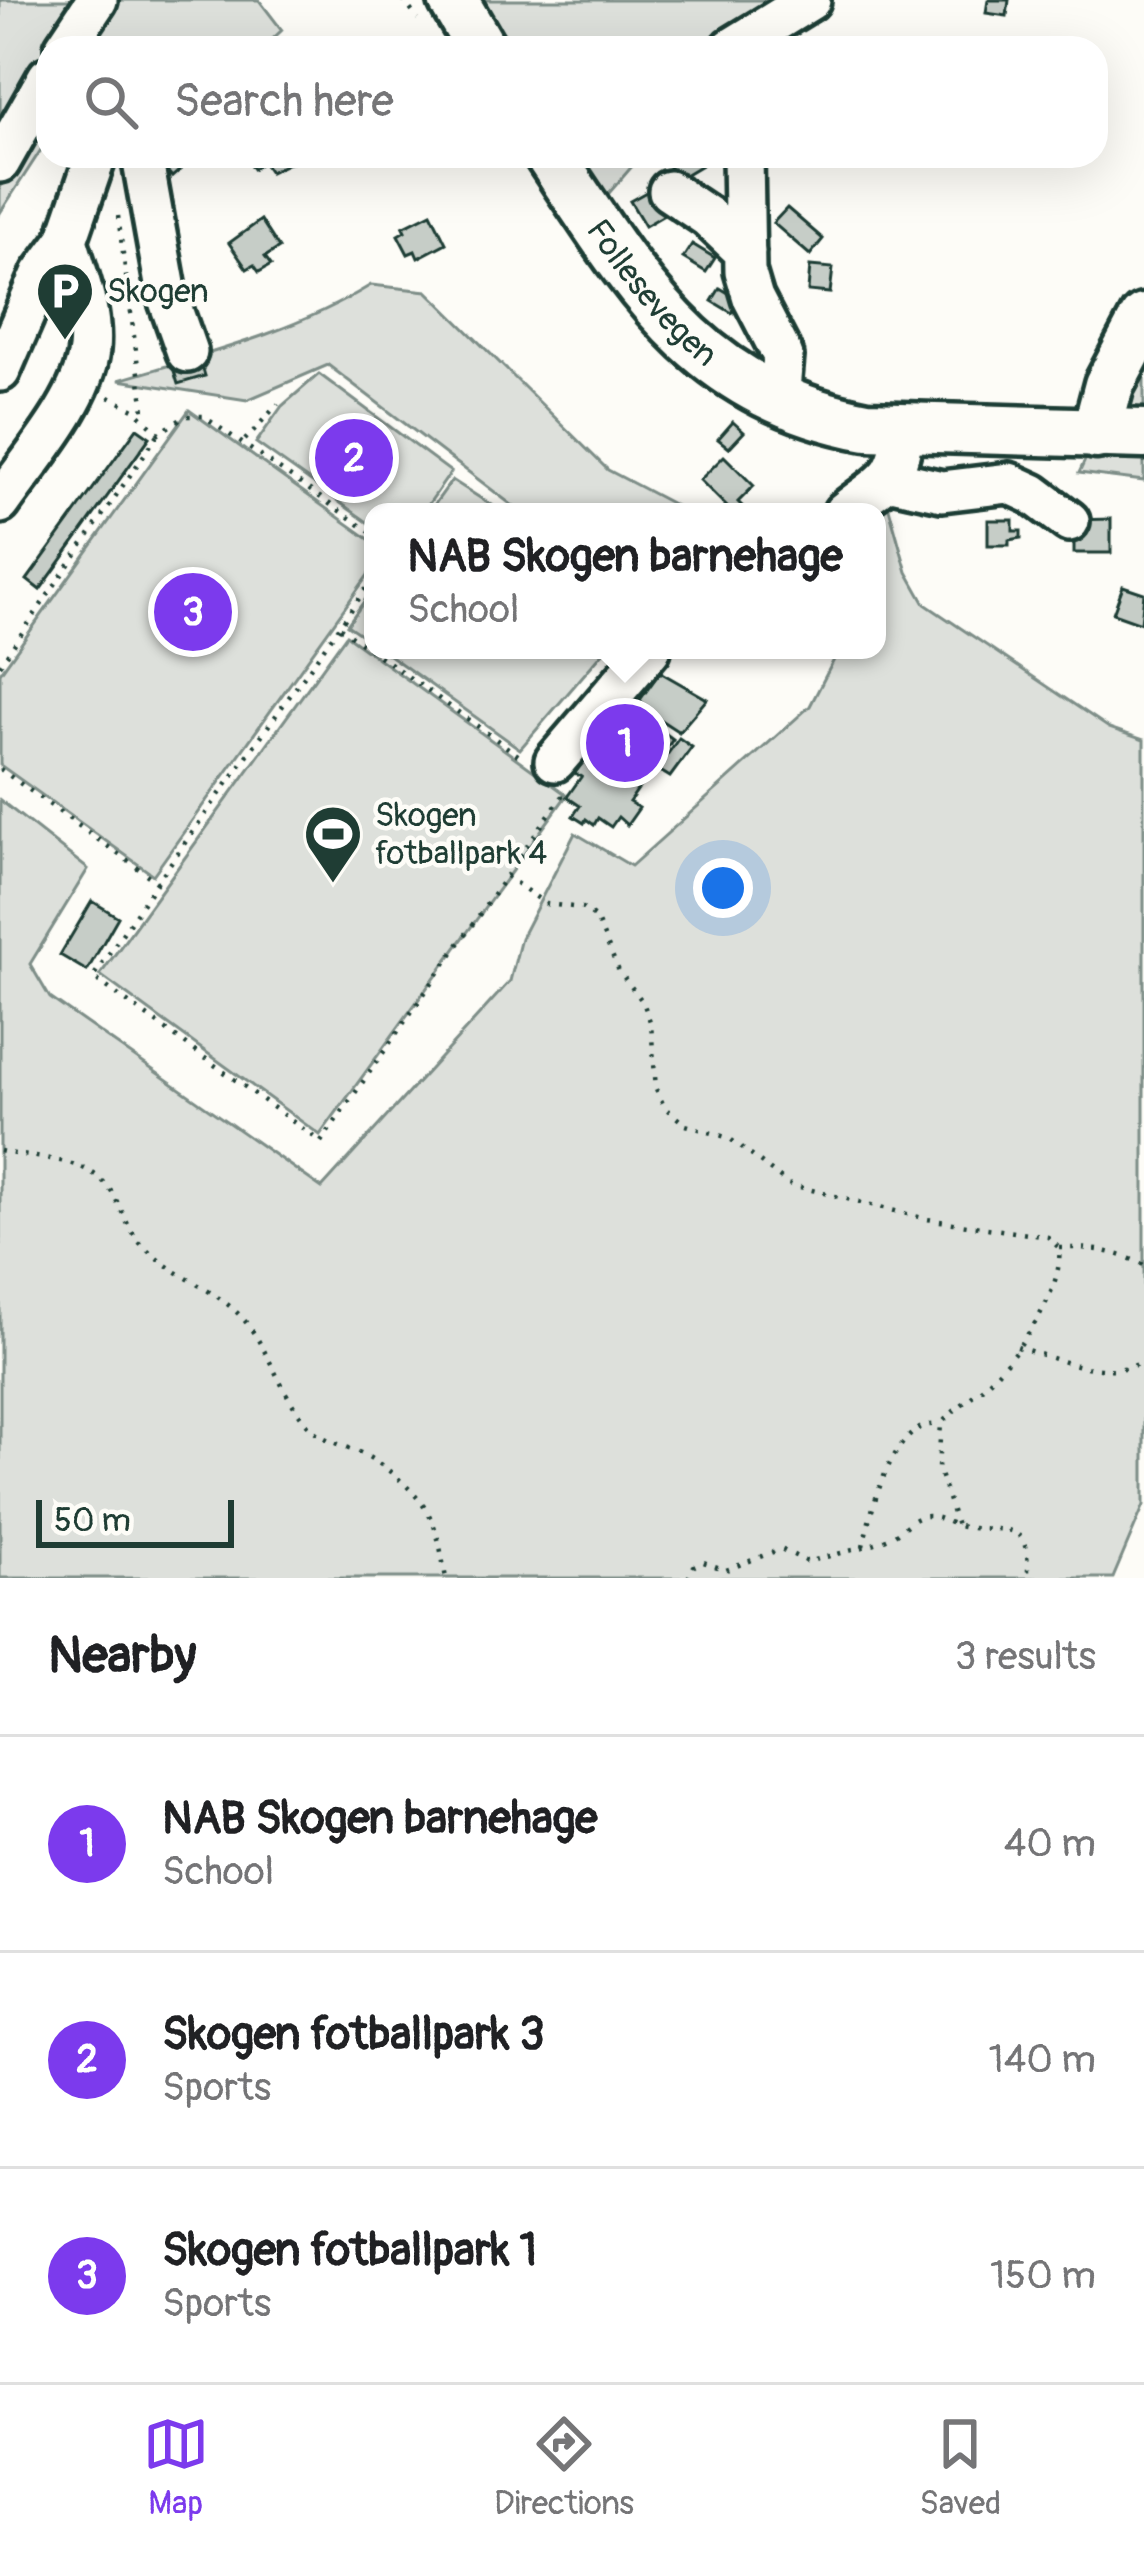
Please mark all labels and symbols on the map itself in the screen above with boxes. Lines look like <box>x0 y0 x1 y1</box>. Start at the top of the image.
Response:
street label: Follesevegen <box>578 211 726 375</box>
parking icon: Skogen <box>34 260 96 342</box>
place label: Skogen <box>107 271 209 312</box>
pin: 2 <box>315 413 393 503</box>
pin: 3 <box>154 567 232 657</box>
pin: 1 <box>586 698 664 788</box>
place label: Skogen fotballpark 4 <box>375 795 547 874</box>
sports icon: Skogen fotballpark 4 <box>302 803 364 885</box>
your location <box>693 858 753 918</box>
scale bar <box>36 1494 234 1547</box>

